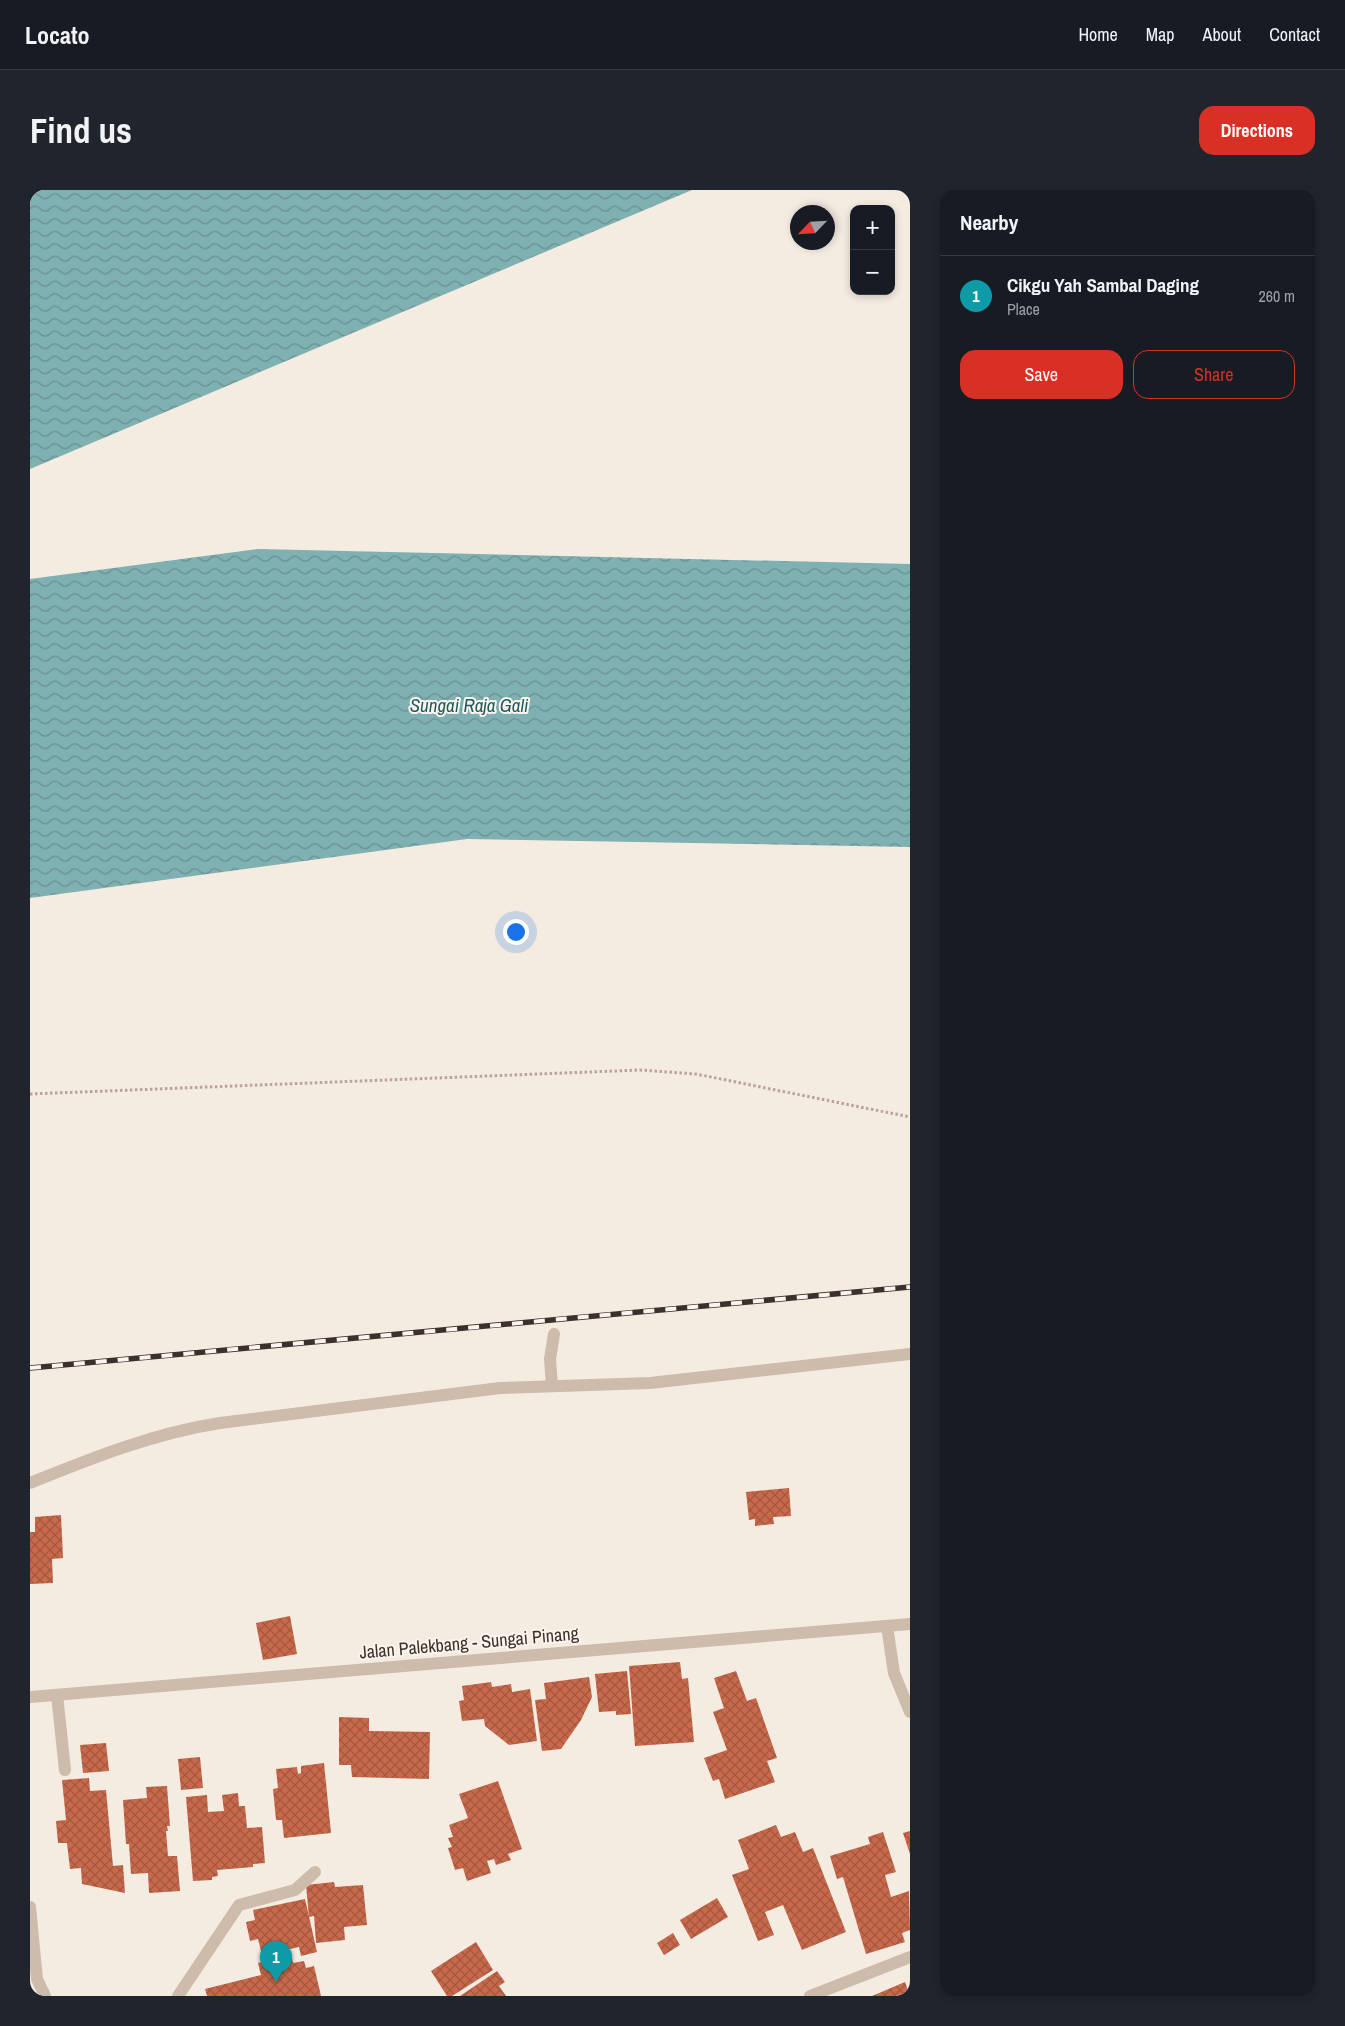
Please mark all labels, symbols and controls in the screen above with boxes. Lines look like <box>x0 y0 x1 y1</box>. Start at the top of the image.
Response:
text: Locato <box>25 19 90 51</box>
text: Home <box>1078 22 1118 47</box>
text: Map <box>1146 22 1175 47</box>
text: About <box>1203 22 1241 47</box>
text: Contact <box>1269 22 1320 47</box>
button: Directions <box>1199 106 1315 155</box>
text: Find us <box>30 107 132 154</box>
north arrow <box>790 205 835 250</box>
map controls <box>850 205 895 295</box>
button: + <box>850 205 895 250</box>
text: Nearby <box>960 208 1018 237</box>
button: − <box>850 250 895 295</box>
text: Cikgu Yah Sambal Daging <box>1007 272 1199 298</box>
text: 1 <box>972 285 980 307</box>
text: 260 m <box>1259 285 1295 307</box>
text: Place <box>1007 298 1040 320</box>
button: Save <box>960 350 1123 399</box>
button: Share <box>1133 350 1295 399</box>
water label: Sungai Raja Gali <box>410 692 529 718</box>
your location <box>503 919 529 945</box>
street label: Jalan Palekbang - Sungai Pinang <box>358 1620 580 1665</box>
pin: 1 <box>260 1941 292 1982</box>

